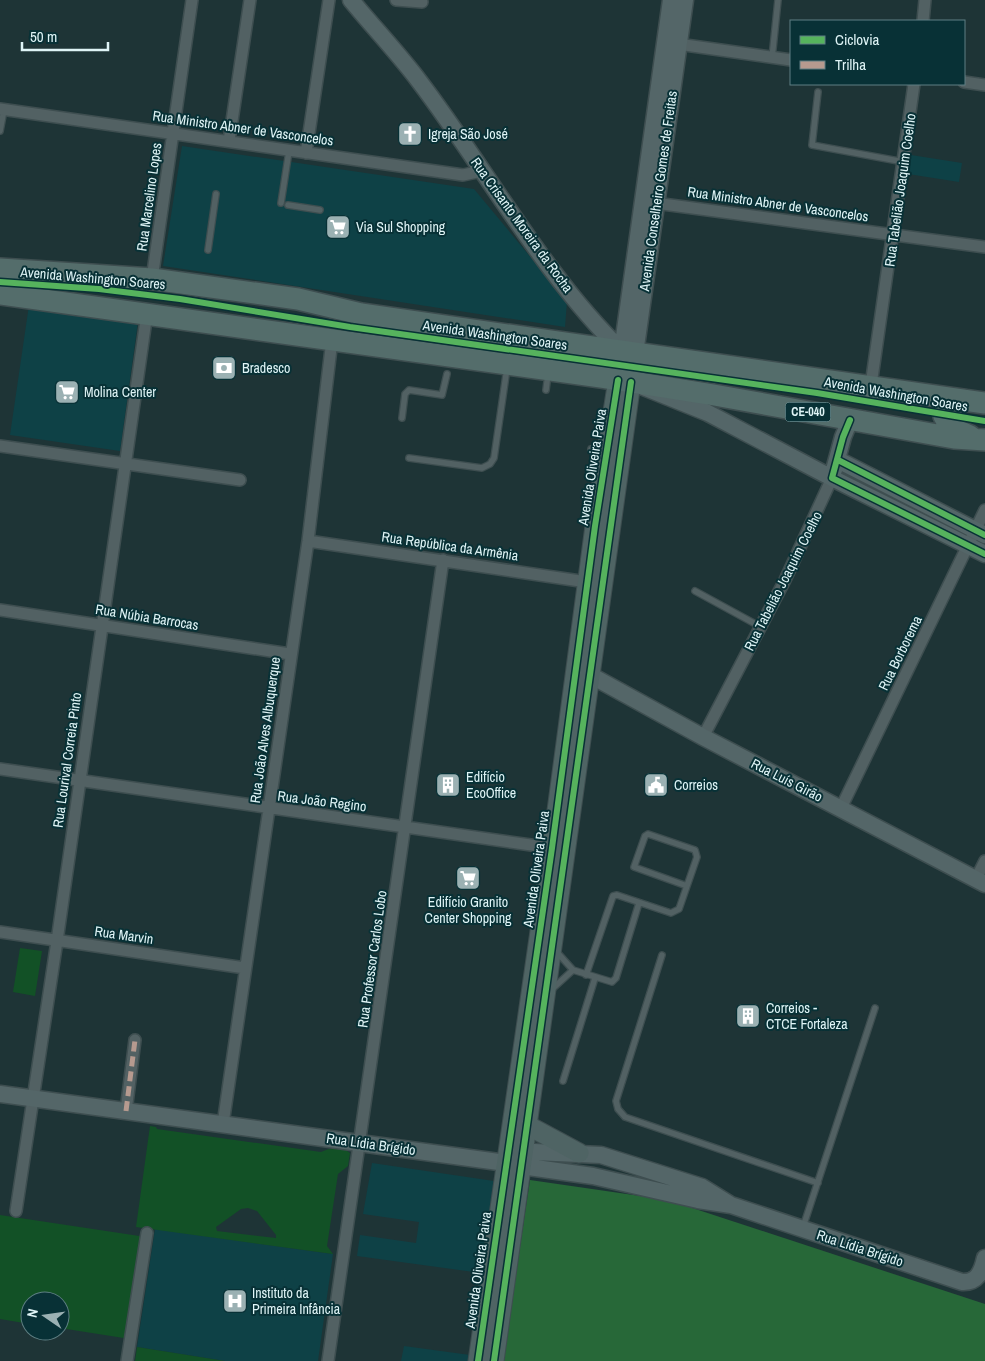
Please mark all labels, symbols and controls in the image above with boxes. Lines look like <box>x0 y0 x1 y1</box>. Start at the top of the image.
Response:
scale bar <box>22 20 109 52</box>
legend <box>790 20 965 85</box>
text: 50 m <box>30 26 57 47</box>
text: Ciclovia <box>835 29 880 50</box>
text: Trilha <box>835 54 866 75</box>
street label: Avenida Conselheiro Gomes de Freitas <box>635 89 681 293</box>
street label: Rua Ministro Abner de Vasconcelos <box>151 106 335 150</box>
street label: Rua Tabelião Joaquim Coelho <box>880 112 920 268</box>
church icon: Igreja São José <box>397 121 423 147</box>
place label: Igreja São José <box>428 125 508 143</box>
street label: Rua Marcelino Lopes <box>132 141 166 252</box>
street label: Rua Crisanto Moreira da Rocha <box>467 154 577 297</box>
street label: Rua Ministro Abner de Vasconcelos <box>686 182 870 226</box>
supermarket icon: Via Sul Shopping <box>325 214 351 240</box>
place label: Via Sul Shopping <box>356 218 446 236</box>
street label: Avenida Washington Soares <box>19 263 167 293</box>
street label: Avenida Washington Soares <box>421 316 569 354</box>
bank icon: Bradesco <box>211 355 237 381</box>
place label: Bradesco <box>242 359 291 377</box>
street label: Avenida Washington Soares <box>822 372 969 416</box>
supermarket icon: Molina Center <box>54 379 80 405</box>
place label: Molina Center <box>84 383 156 401</box>
road number: CE-040 <box>786 402 830 422</box>
street label: Avenida Oliveira Paiva <box>574 407 610 528</box>
street label: Rua Tabelião Joaquim Coelho <box>740 508 826 654</box>
street label: Rua República da Armênia <box>380 527 520 565</box>
street label: Rua Núbia Barrocas <box>94 600 200 634</box>
street label: Rua Borborema <box>874 612 926 693</box>
street label: Rua João Alves Albuquerque <box>246 656 284 804</box>
street label: Rua Lourival Correia Pìnto <box>49 691 85 829</box>
street label: Rua Luís Girão <box>748 754 826 806</box>
place label: Edifício EcoOffice <box>466 768 516 802</box>
building icon: Edifício EcoOffice <box>435 772 461 798</box>
public building icon: Correios <box>643 772 669 798</box>
place label: Correios <box>674 776 718 794</box>
street label: Rua João Regino <box>277 787 367 815</box>
street label: Avenida Oliveira Paiva <box>519 809 553 930</box>
supermarket icon: Edifício Granito Center Shopping <box>455 865 481 891</box>
street label: Rua Professor Carlos Lobo <box>353 889 391 1029</box>
place label: Edifício Granito Center Shopping <box>425 893 512 927</box>
street label: Rua Marvin <box>93 922 155 948</box>
place label: Correios - CTCE Fortaleza <box>766 999 848 1033</box>
building icon: Correios - CTCE Fortaleza <box>735 1003 761 1029</box>
street label: Rua Lídia Brígido <box>325 1129 417 1159</box>
street label: Avenida Oliveira Paiva <box>461 1210 495 1331</box>
street label: Rua Lídia Brígido <box>814 1226 906 1270</box>
place label: Instituto da Primeira Infância <box>252 1284 341 1318</box>
hospital icon: Instituto da Primeira Infância <box>222 1288 248 1314</box>
north arrow <box>20 1291 70 1341</box>
text: N <box>23 1307 42 1319</box>

